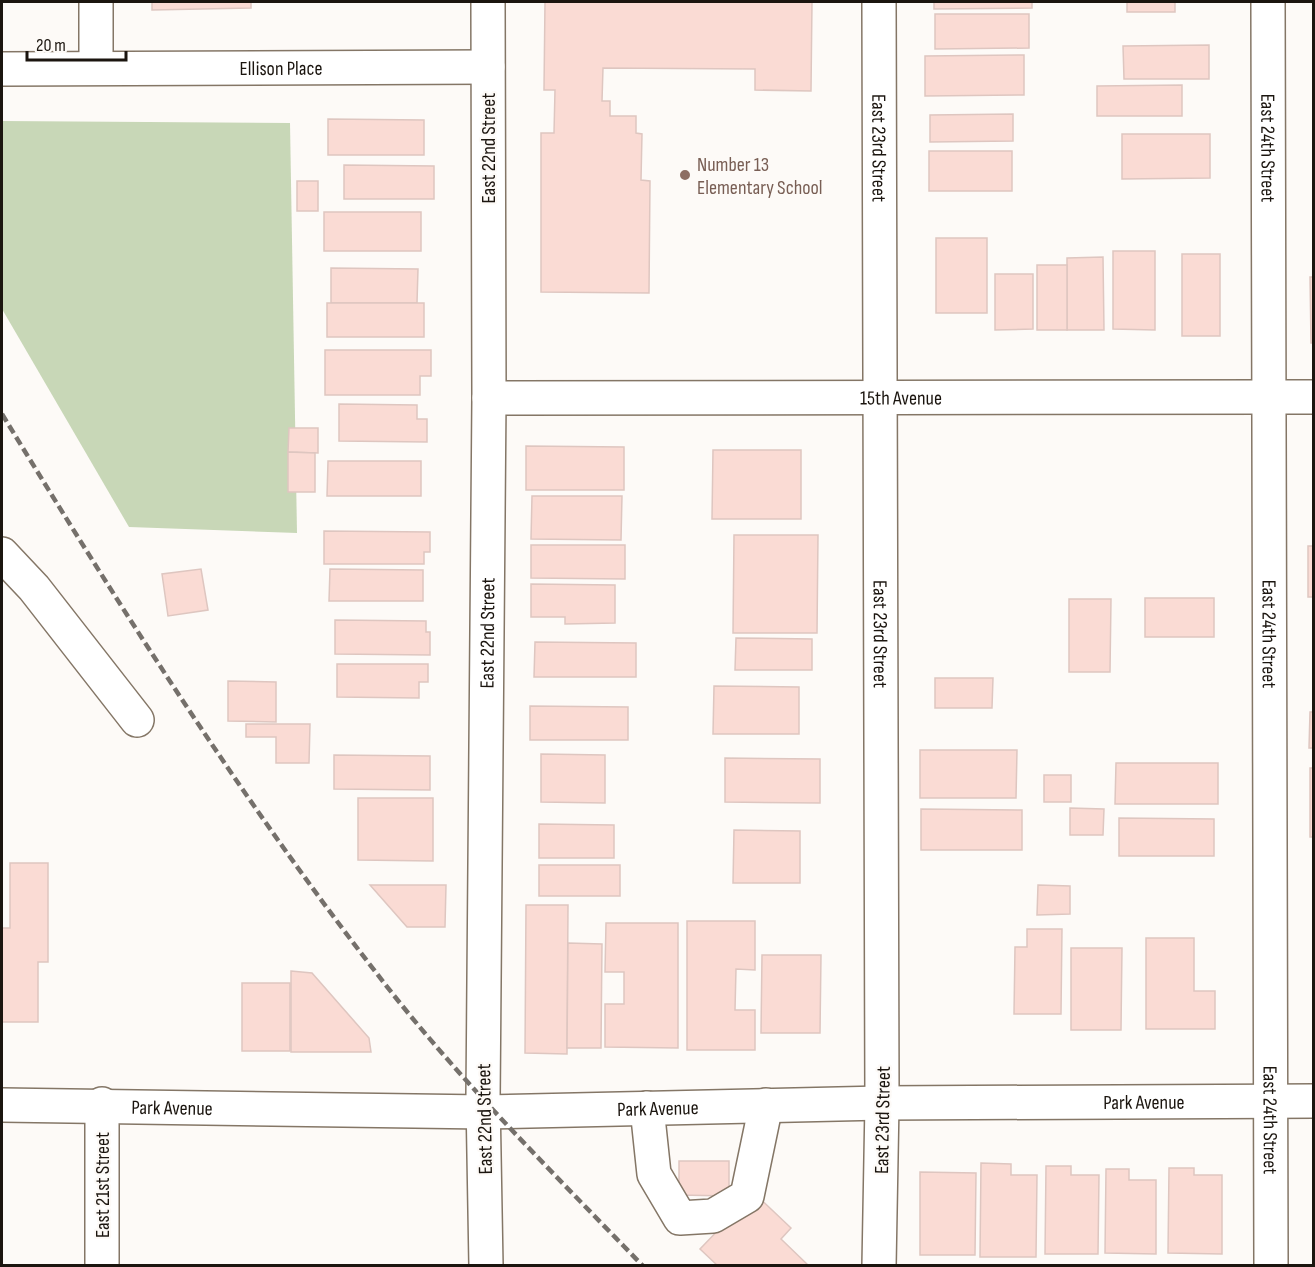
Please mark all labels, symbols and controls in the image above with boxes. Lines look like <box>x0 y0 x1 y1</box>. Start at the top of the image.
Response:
scale bar <box>27 24 126 62</box>
text: 20 m <box>36 35 66 56</box>
street label: Ellison Place <box>239 57 323 81</box>
street label: East 22nd Street <box>477 93 501 203</box>
street label: East 23rd Street <box>866 94 891 202</box>
street label: East 24th Street <box>1255 94 1279 202</box>
place label: Number 13 Elementary School <box>697 153 823 200</box>
marker: Number 13 Elementary School <box>678 168 692 182</box>
street label: 15th Avenue <box>860 386 942 411</box>
street label: East 22nd Street <box>476 577 500 689</box>
street label: East 23rd Street <box>868 580 892 688</box>
street label: East 24th Street <box>1256 580 1281 688</box>
street label: East 22nd Street <box>472 1063 498 1175</box>
street label: East 23rd Street <box>870 1066 896 1174</box>
street label: East 24th Street <box>1258 1066 1282 1174</box>
street label: Park Avenue <box>1103 1091 1185 1115</box>
street label: Park Avenue <box>131 1096 213 1121</box>
street label: Park Avenue <box>617 1096 699 1122</box>
street label: East 21st Street <box>91 1132 115 1238</box>

